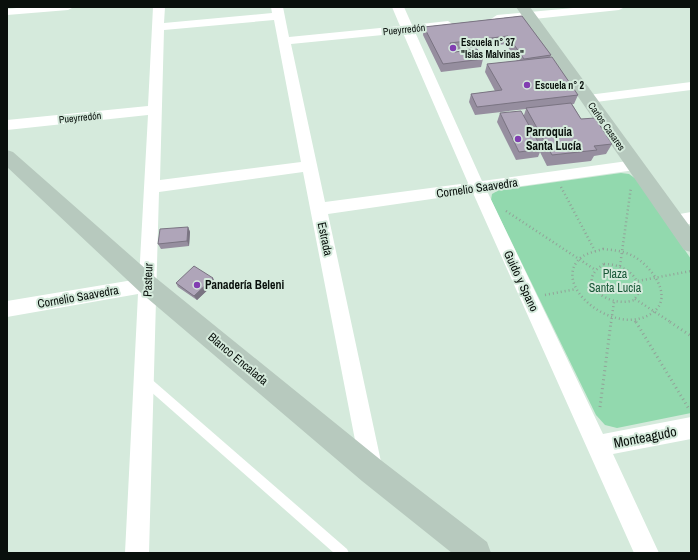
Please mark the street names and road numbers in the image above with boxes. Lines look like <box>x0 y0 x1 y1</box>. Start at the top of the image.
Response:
street label: Pueyrredón <box>382 21 426 38</box>
street label: Carlos Casares <box>585 99 628 153</box>
street label: Pueyrredón <box>58 109 102 126</box>
street label: Cornelio Saavedra <box>435 174 519 202</box>
street label: Estrada <box>314 221 336 258</box>
street label: Guido y Spano <box>500 248 542 314</box>
street label: Pasteur <box>139 262 157 297</box>
street label: Cornelio Saavedra <box>36 282 120 312</box>
street label: Blanco Encalada <box>205 329 272 389</box>
street label: Monteagudo <box>612 422 678 452</box>

